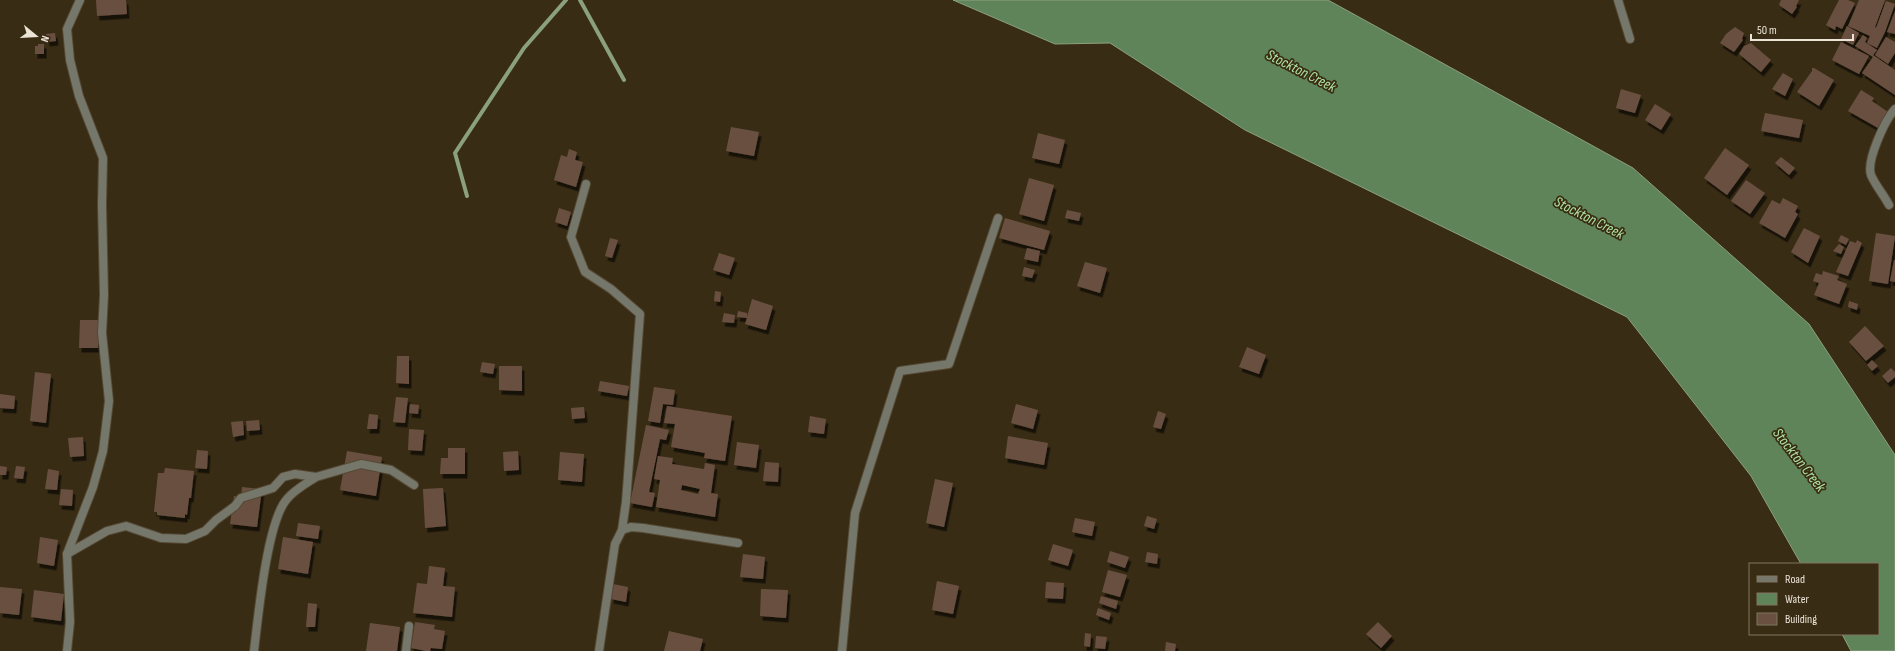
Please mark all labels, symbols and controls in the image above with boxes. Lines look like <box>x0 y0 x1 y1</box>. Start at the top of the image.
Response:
north arrow <box>16 16 56 56</box>
scale bar <box>1751 16 1853 42</box>
text: 50 m <box>1757 23 1777 38</box>
text: N <box>38 34 52 44</box>
water label: Stockton Creek <box>1263 45 1339 97</box>
water label: Stockton Creek <box>1551 192 1627 244</box>
water label: Stockton Creek <box>1768 424 1830 496</box>
legend <box>1749 563 1879 635</box>
text: Road <box>1785 572 1805 587</box>
text: Water <box>1785 592 1809 607</box>
text: Building <box>1785 612 1817 627</box>

